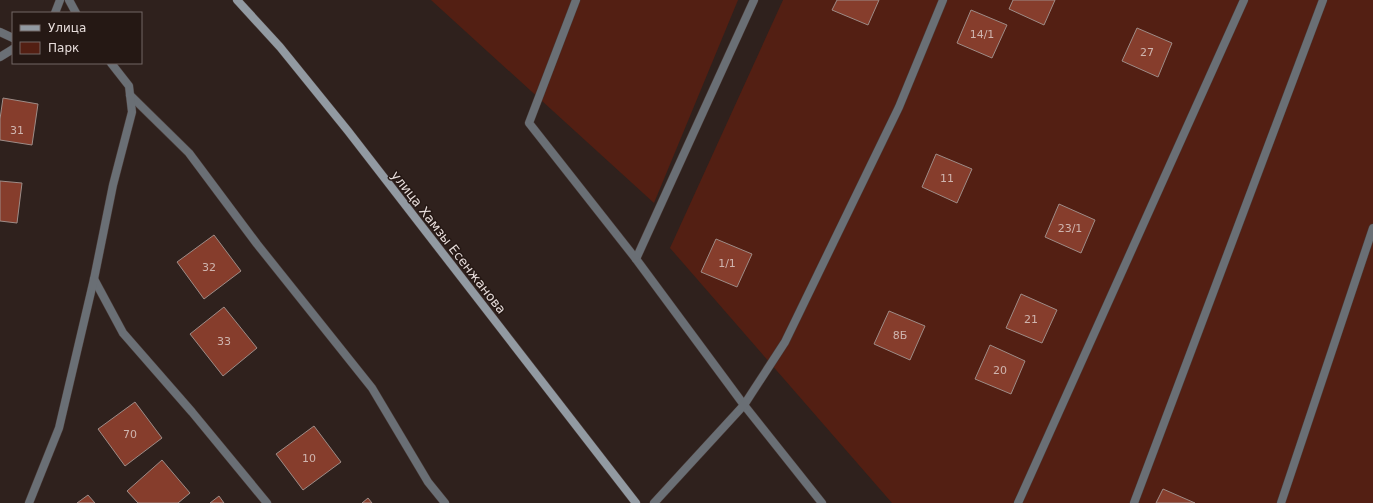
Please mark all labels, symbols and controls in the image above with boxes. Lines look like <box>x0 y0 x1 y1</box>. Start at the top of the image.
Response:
legend <box>12 12 142 64</box>
text: Улица <box>48 21 86 35</box>
house number: 14/1 <box>970 28 994 41</box>
text: Парк <box>48 41 79 55</box>
house number: 27 <box>1140 46 1154 59</box>
house number: 31 <box>10 124 24 137</box>
street label: улица Хамзы Есенжанова <box>388 168 509 317</box>
house number: 11 <box>940 172 954 185</box>
house number: 23/1 <box>1058 222 1082 235</box>
house number: 1/1 <box>718 257 736 270</box>
house number: 32 <box>202 261 216 274</box>
house number: 21 <box>1024 313 1038 326</box>
house number: 8Б <box>893 329 907 342</box>
house number: 33 <box>217 335 231 348</box>
house number: 20 <box>993 364 1007 377</box>
house number: 70 <box>123 428 137 441</box>
house number: 10 <box>302 452 316 465</box>

